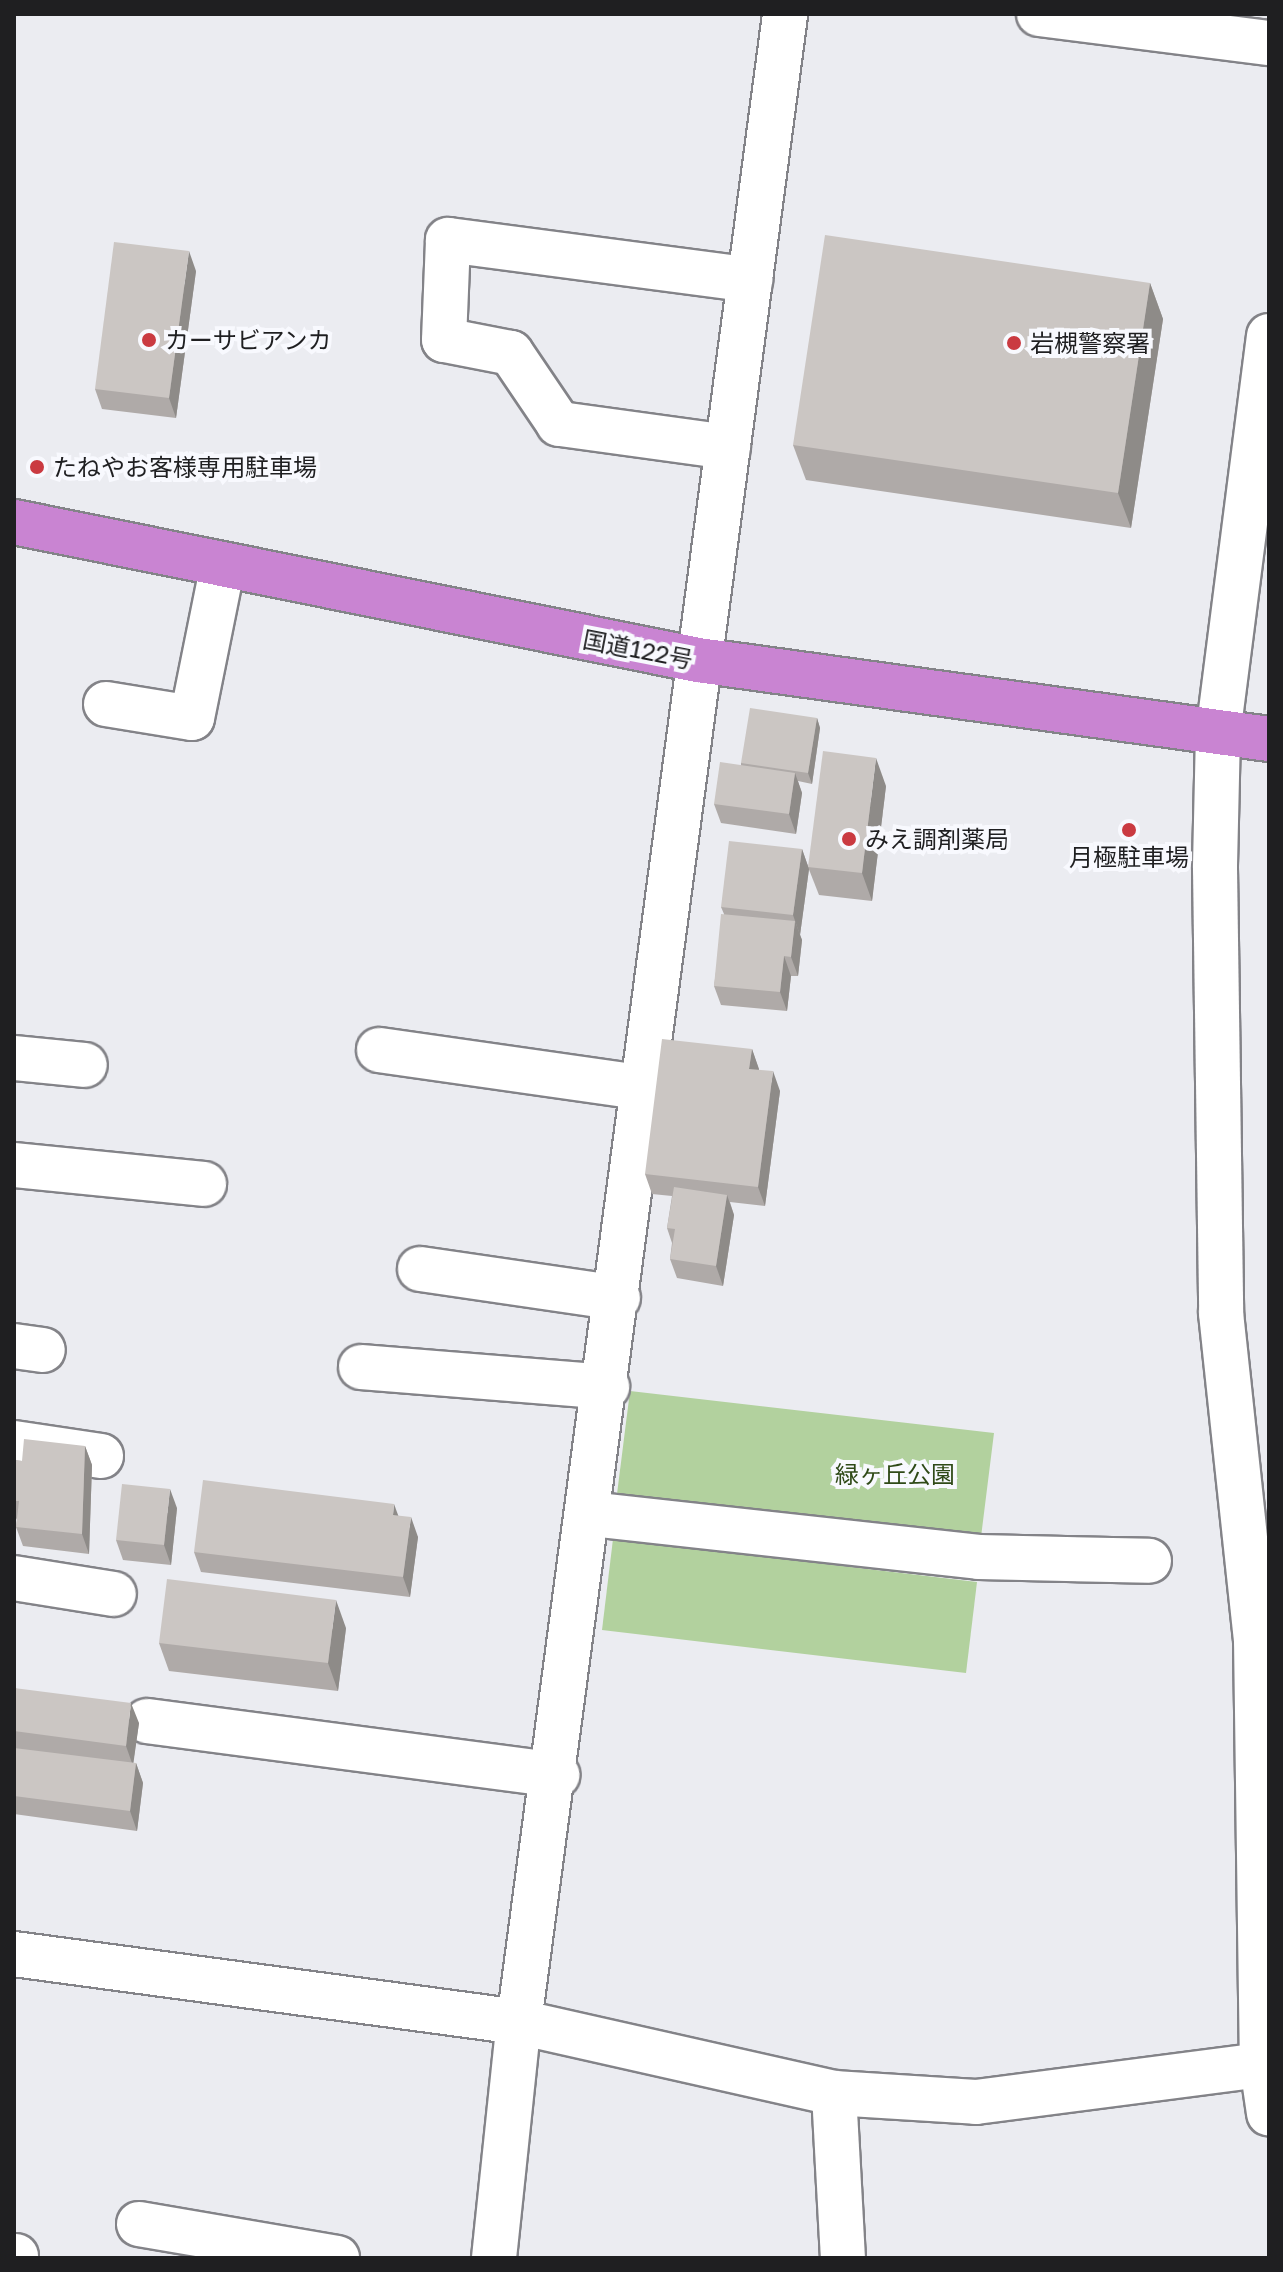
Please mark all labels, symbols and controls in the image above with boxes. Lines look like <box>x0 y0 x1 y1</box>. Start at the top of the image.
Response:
place label: カーサビアンカ <box>165 326 333 354</box>
place label: 岩槻警察署 <box>1030 329 1150 357</box>
marker: カーサビアンカ <box>140 331 158 349</box>
marker: 岩槻警察署 <box>1005 334 1023 352</box>
place label: たねやお客様専用駐車場 <box>53 453 317 481</box>
marker: たねやお客様専用駐車場 <box>28 458 46 476</box>
street label: 国道122号 <box>581 624 695 674</box>
marker: 月極駐車場 <box>1120 821 1138 839</box>
place label: みえ調剤薬局 <box>865 825 1009 853</box>
marker: みえ調剤薬局 <box>840 830 858 848</box>
place label: 月極駐車場 <box>1069 843 1189 871</box>
park label: 緑ヶ丘公園 <box>835 1460 955 1488</box>

